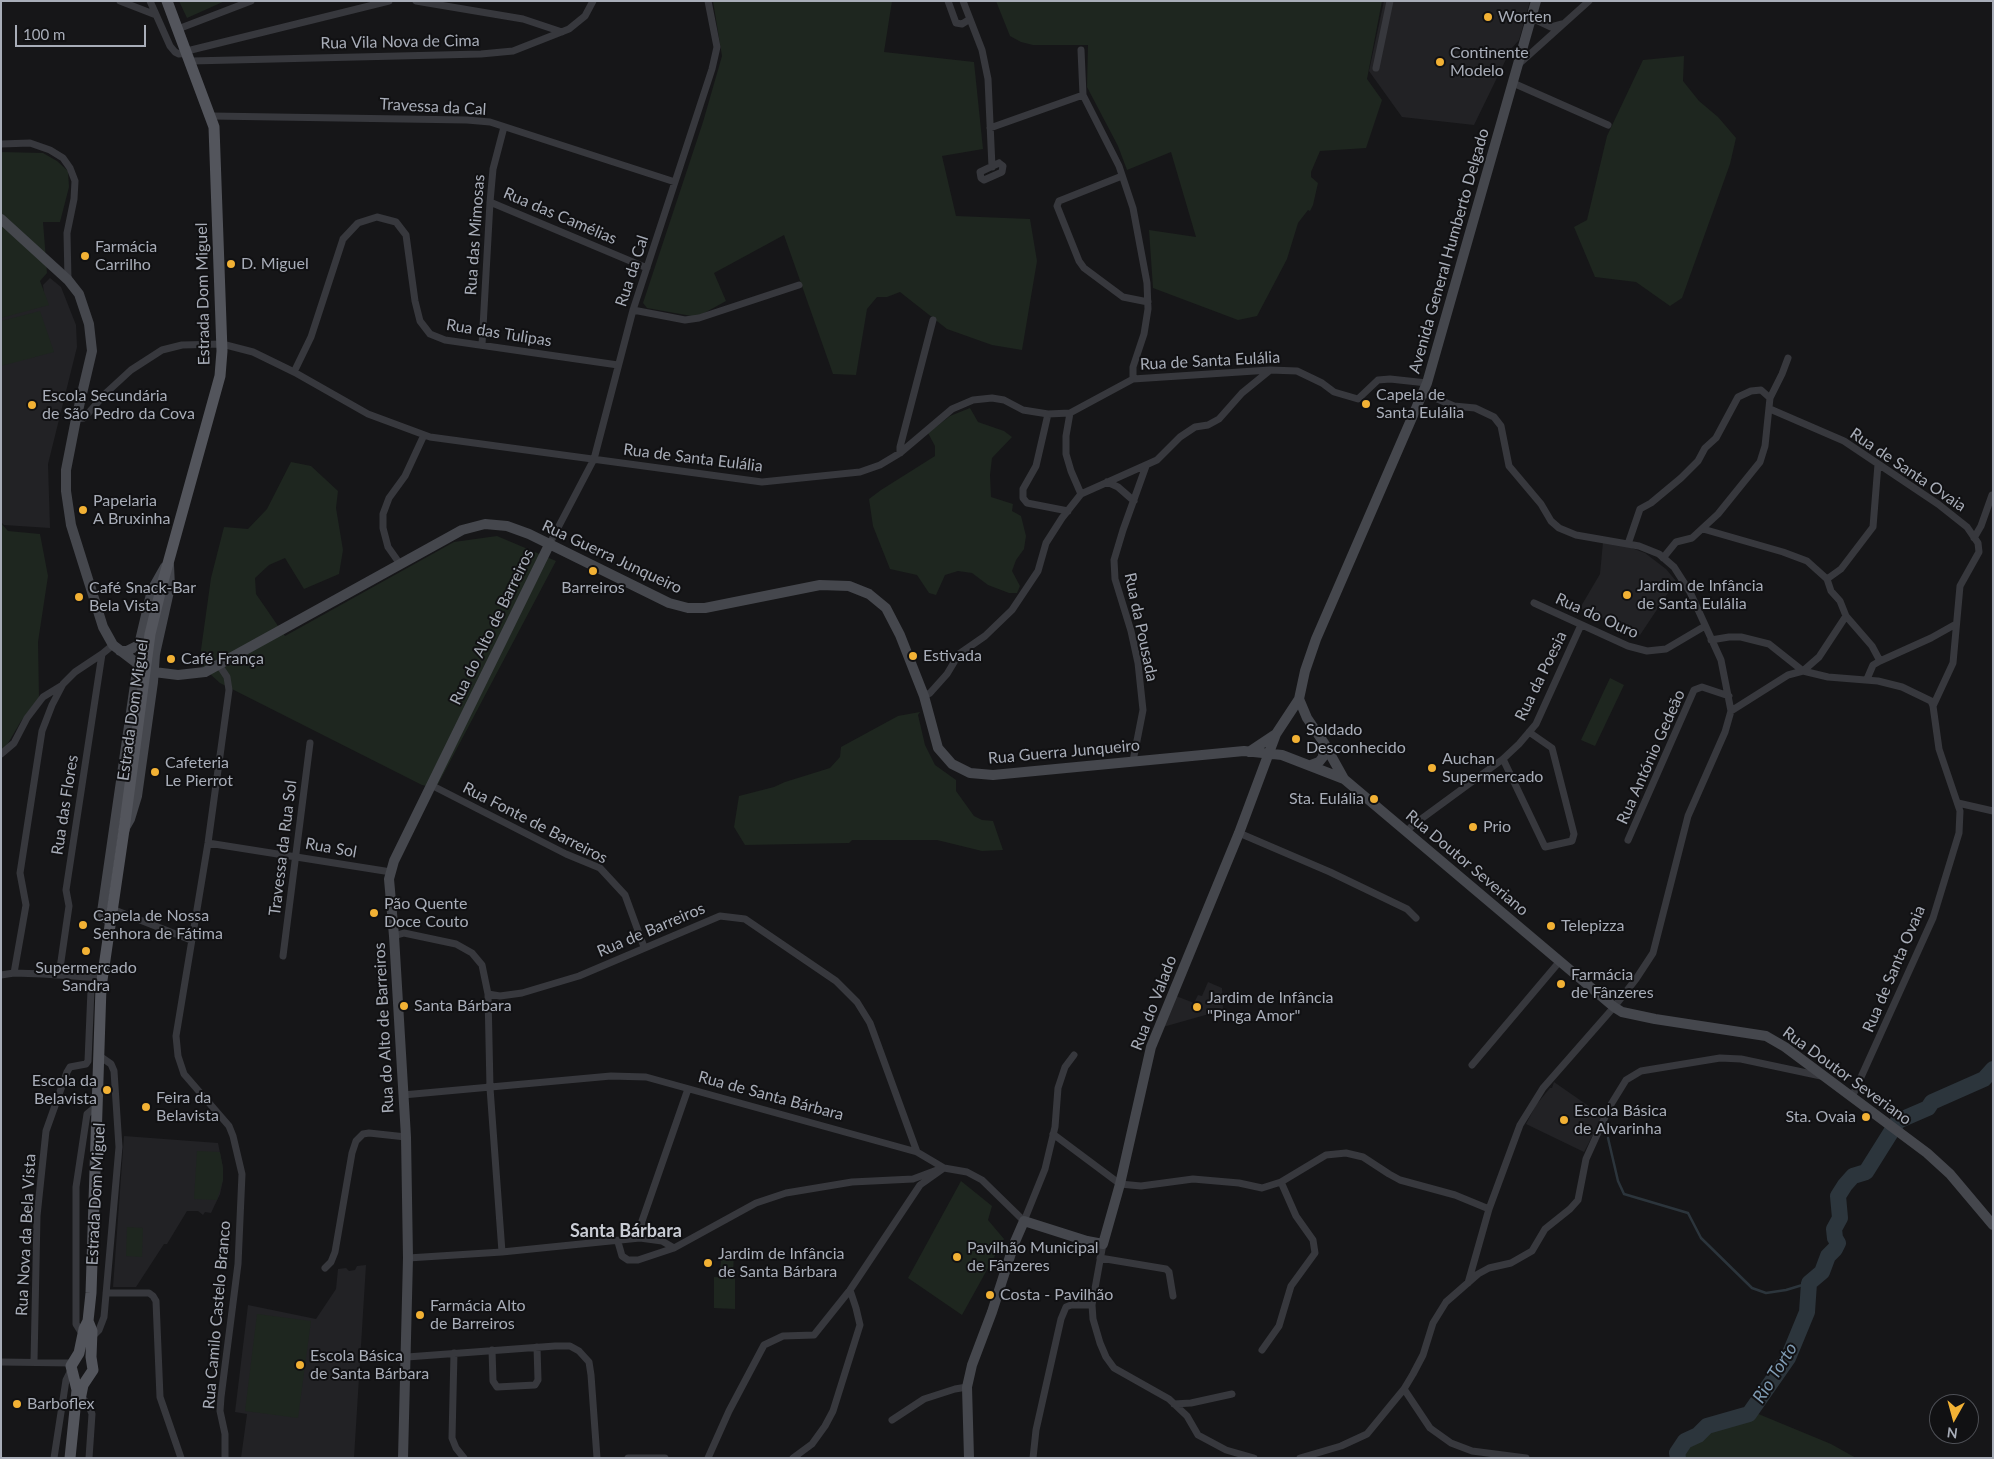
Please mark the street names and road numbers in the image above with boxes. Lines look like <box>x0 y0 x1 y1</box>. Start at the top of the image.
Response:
street label: Rua Vila Nova de Cima <box>320 31 480 53</box>
street label: Travessa da Cal <box>379 95 487 119</box>
street label: Avenida General Humberto Delgado <box>1405 126 1493 376</box>
street label: Rua das Mimosas <box>461 174 489 296</box>
street label: Rua das Camélias <box>500 183 620 249</box>
street label: Estrada Dom Miguel <box>192 222 214 366</box>
street label: Rua da Cal <box>611 233 653 309</box>
street label: Rua das Tulipas <box>445 315 553 351</box>
street label: Rua de Santa Eulália <box>1139 348 1281 374</box>
street label: Rua de Santa Ovaia <box>1846 424 1970 516</box>
street label: Rua de Santa Eulália <box>622 440 764 476</box>
street label: Rua Guerra Junqueiro <box>539 516 685 598</box>
street label: Rua do Alto de Barreiros <box>446 546 538 708</box>
street label: Rua da Pousada <box>1120 571 1162 683</box>
street label: Rua do Ouro <box>1552 589 1642 643</box>
street label: Rua da Poesia <box>1511 628 1571 724</box>
street label: Estrada Dom Miguel <box>114 638 152 782</box>
street label: Rua António Gedeão <box>1613 687 1689 827</box>
street label: Rua Guerra Junqueiro <box>987 736 1141 768</box>
street label: Rua das Flores <box>48 754 82 856</box>
street label: Rua Fonte de Barreiros <box>459 778 611 868</box>
street label: Travessa da Rua Sol <box>265 779 301 917</box>
street label: Rua Doutor Severiano <box>1402 806 1532 920</box>
street label: Rua Sol <box>304 834 358 862</box>
street label: Rua de Barreiros <box>594 899 708 961</box>
street label: Rua de Santa Ovaia <box>1859 903 1929 1035</box>
street label: Rua do Alto de Barreiros <box>370 942 398 1114</box>
street label: Rua do Valado <box>1127 953 1181 1053</box>
street label: Rua Doutor Severiano <box>1779 1023 1915 1129</box>
street label: Rua de Santa Bárbara <box>696 1067 846 1125</box>
street label: Estrada Dom Miguel <box>83 1122 109 1266</box>
street label: Rua Nova da Bela Vista <box>12 1153 40 1317</box>
street label: Rua Camilo Castelo Branco <box>199 1220 235 1410</box>

